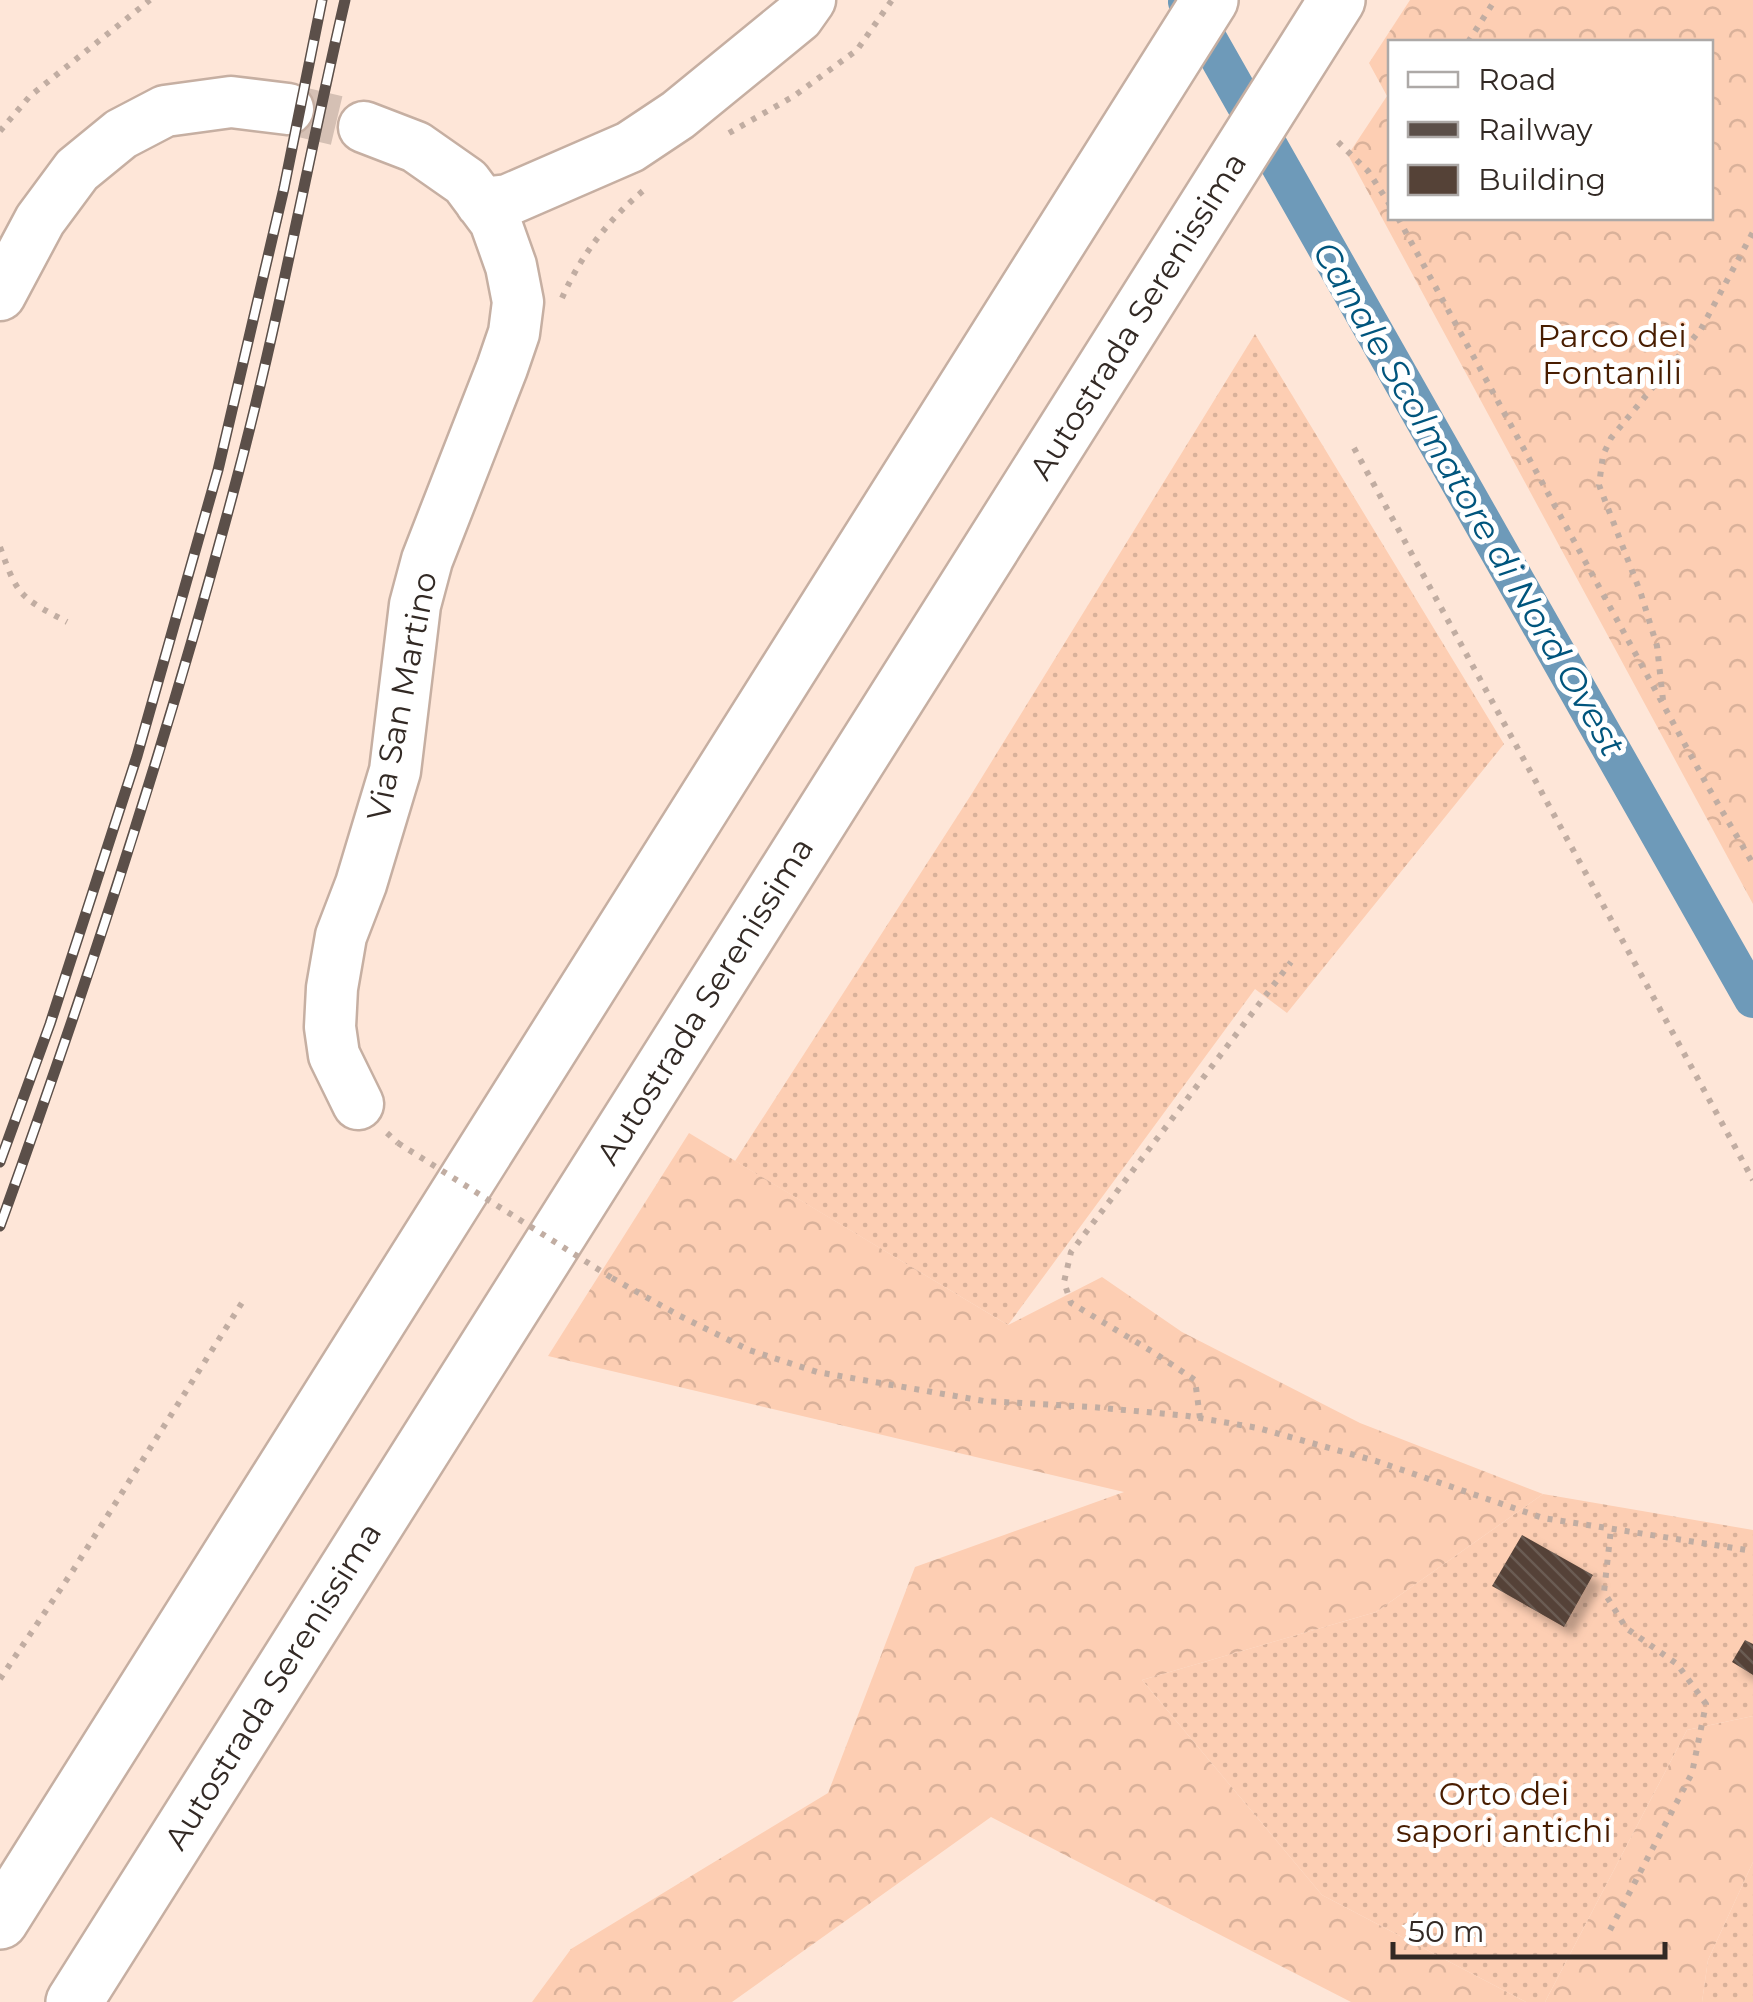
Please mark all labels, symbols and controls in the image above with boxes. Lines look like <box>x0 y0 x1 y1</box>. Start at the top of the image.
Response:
legend <box>1388 40 1713 220</box>
text: Road <box>1478 61 1556 98</box>
text: Railway <box>1478 111 1593 148</box>
street label: Autostrada Serenissima <box>1021 145 1254 486</box>
text: Building <box>1478 161 1606 198</box>
water label: Canale Scolmatore di Nord Ovest <box>1304 234 1635 764</box>
park label: Parco dei Fontanili <box>1537 316 1687 392</box>
street label: Via San Martino <box>358 568 445 823</box>
street label: Autostrada Serenissima <box>588 830 821 1171</box>
street label: Autostrada Serenissima <box>156 1515 389 1856</box>
park label: Orto dei sapori antichi <box>1396 1774 1612 1850</box>
scale bar <box>1393 1897 1666 1959</box>
text: 50 m <box>1408 1913 1485 1950</box>

